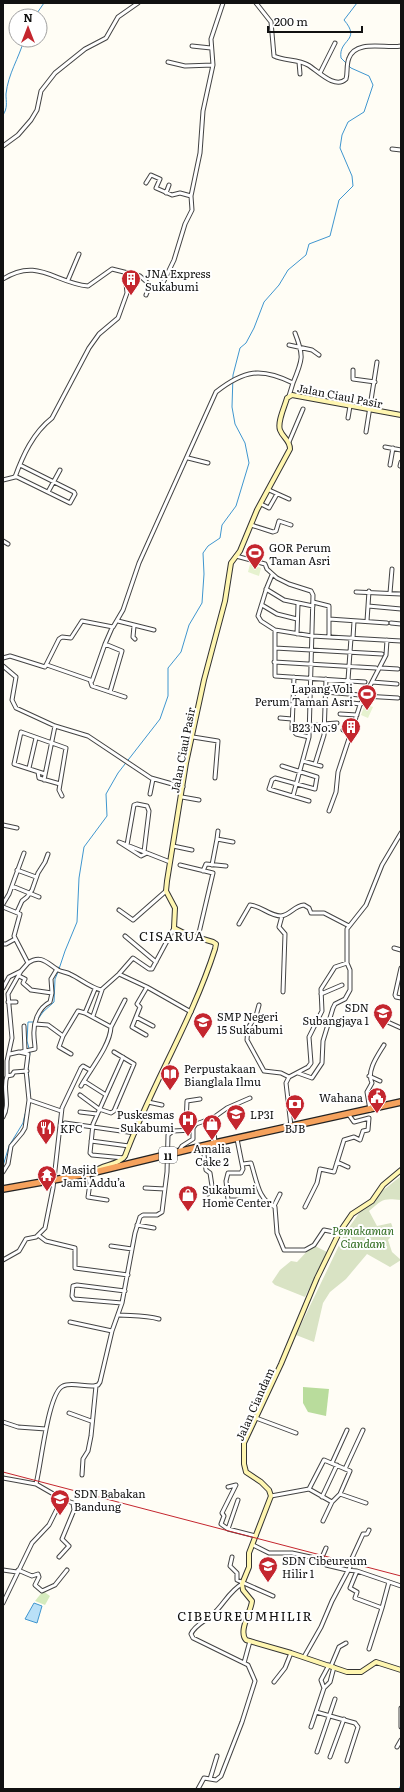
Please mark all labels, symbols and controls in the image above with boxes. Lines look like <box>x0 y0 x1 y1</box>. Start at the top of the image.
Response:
north arrow <box>8 8 48 48</box>
scale bar <box>268 8 362 34</box>
text: N <box>23 9 33 25</box>
text: 200 m <box>274 12 308 30</box>
place label: JNA Express Sukabumi <box>145 265 211 294</box>
building icon: JNA Express Sukabumi <box>120 268 142 296</box>
street label: Jalan Ciaul Pasir <box>296 379 385 411</box>
place label: GOR Perum Taman Asri <box>269 539 331 568</box>
sports icon: GOR Perum Taman Asri <box>244 542 266 570</box>
place label: Lapang Voli Perum Taman Asri <box>255 680 353 709</box>
sports icon: Lapang Voli Perum Taman Asri <box>356 683 378 711</box>
street label: Jalan Ciaul Pasir <box>166 705 198 794</box>
building icon: B23 No.9 <box>340 716 362 744</box>
place label: B23 No.9 <box>292 719 337 735</box>
district label: CISARUA <box>139 926 205 945</box>
place label: SDN Subangjaya 1 <box>303 999 370 1028</box>
school or university icon: SDN Subangjaya 1 <box>372 1002 394 1030</box>
place label: SMP Negeri 15 Sukabumi <box>217 1008 283 1037</box>
school or university icon: SMP Negeri 15 Sukabumi <box>192 1011 214 1039</box>
place label: Perpustakaan Bianglala Ilmu <box>184 1060 261 1089</box>
library icon: Perpustakaan Bianglala Ilmu <box>159 1063 181 1091</box>
public building icon: Wahana <box>366 1086 388 1114</box>
place label: Wahana <box>319 1089 363 1105</box>
bank icon: BJB <box>284 1093 306 1121</box>
school or university icon: LP3I <box>225 1103 247 1131</box>
place label: Puskesmas Sukabumi <box>117 1106 174 1135</box>
place label: LP3I <box>250 1106 274 1122</box>
hospital icon: Puskesmas Sukabumi <box>177 1109 199 1137</box>
shop icon: Amalia Cake 2 <box>201 1113 223 1141</box>
restaurant icon: KFC <box>35 1117 57 1145</box>
place label: KFC <box>60 1120 83 1136</box>
place label: BJB <box>285 1120 305 1136</box>
place label: Amalia Cake 2 <box>193 1140 231 1169</box>
road number: 11 <box>159 1147 177 1163</box>
place label: Masjid Jami Addu’a <box>61 1161 125 1190</box>
temple icon: Masjid Jami Addu’a <box>36 1164 58 1192</box>
place label: Sukabumi Home Center <box>202 1181 272 1210</box>
shop icon: Sukabumi Home Center <box>177 1184 199 1212</box>
park label: Pemakaman Ciandam <box>332 1222 394 1251</box>
street label: Jalan Ciandam <box>231 1365 277 1443</box>
place label: SDN Babakan Bandung <box>74 1485 146 1514</box>
school or university icon: SDN Babakan Bandung <box>49 1488 71 1516</box>
place label: SDN Cibeureum Hilir 1 <box>282 1552 368 1581</box>
school or university icon: SDN Cibeureum Hilir 1 <box>257 1555 279 1583</box>
district label: CIBEUREUMHILIR <box>177 1606 313 1625</box>

